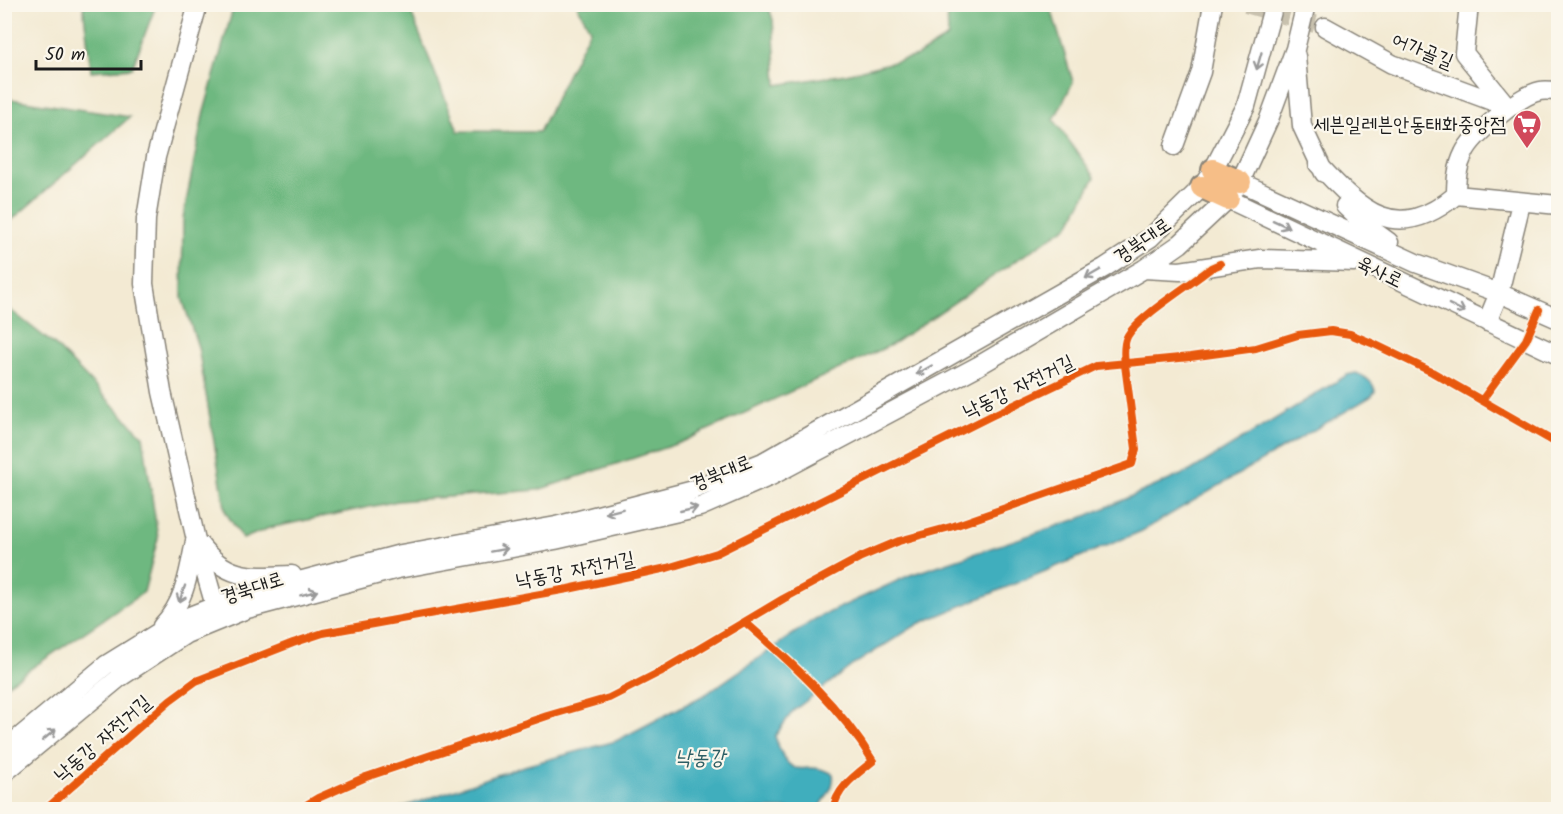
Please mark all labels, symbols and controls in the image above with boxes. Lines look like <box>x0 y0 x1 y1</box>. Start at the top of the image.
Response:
street label: 어가골길 <box>1386 25 1458 79</box>
scale bar <box>36 33 141 71</box>
text: 50 m <box>45 41 85 70</box>
one-way arrow <box>1253 51 1264 70</box>
supermarket icon: 세븐일레븐안동태화중앙점 <box>1511 108 1543 150</box>
place label: 세븐일레븐안동태화중앙점 <box>1313 110 1506 142</box>
street label: 경북대로 <box>1108 210 1179 273</box>
one-way arrow <box>1271 219 1289 230</box>
street label: 육사로 <box>1350 248 1408 298</box>
one-way arrow <box>1085 269 1103 280</box>
one-way arrow <box>1447 302 1465 314</box>
street label: 낙동강 자전거길 <box>958 347 1080 429</box>
one-way arrow <box>916 365 933 377</box>
street label: 경북대로 <box>686 447 758 501</box>
one-way arrow <box>680 503 699 515</box>
one-way arrow <box>605 505 624 517</box>
street label: 낙동강 자전거길 <box>513 544 638 598</box>
one-way arrow <box>488 545 508 556</box>
street label: 경북대로 <box>217 564 288 614</box>
one-way arrow <box>176 584 187 603</box>
one-way arrow <box>299 586 318 598</box>
street label: 낙동강 자전거길 <box>47 688 159 791</box>
one-way arrow <box>41 729 57 742</box>
water label: 낙동강 <box>675 742 727 775</box>

